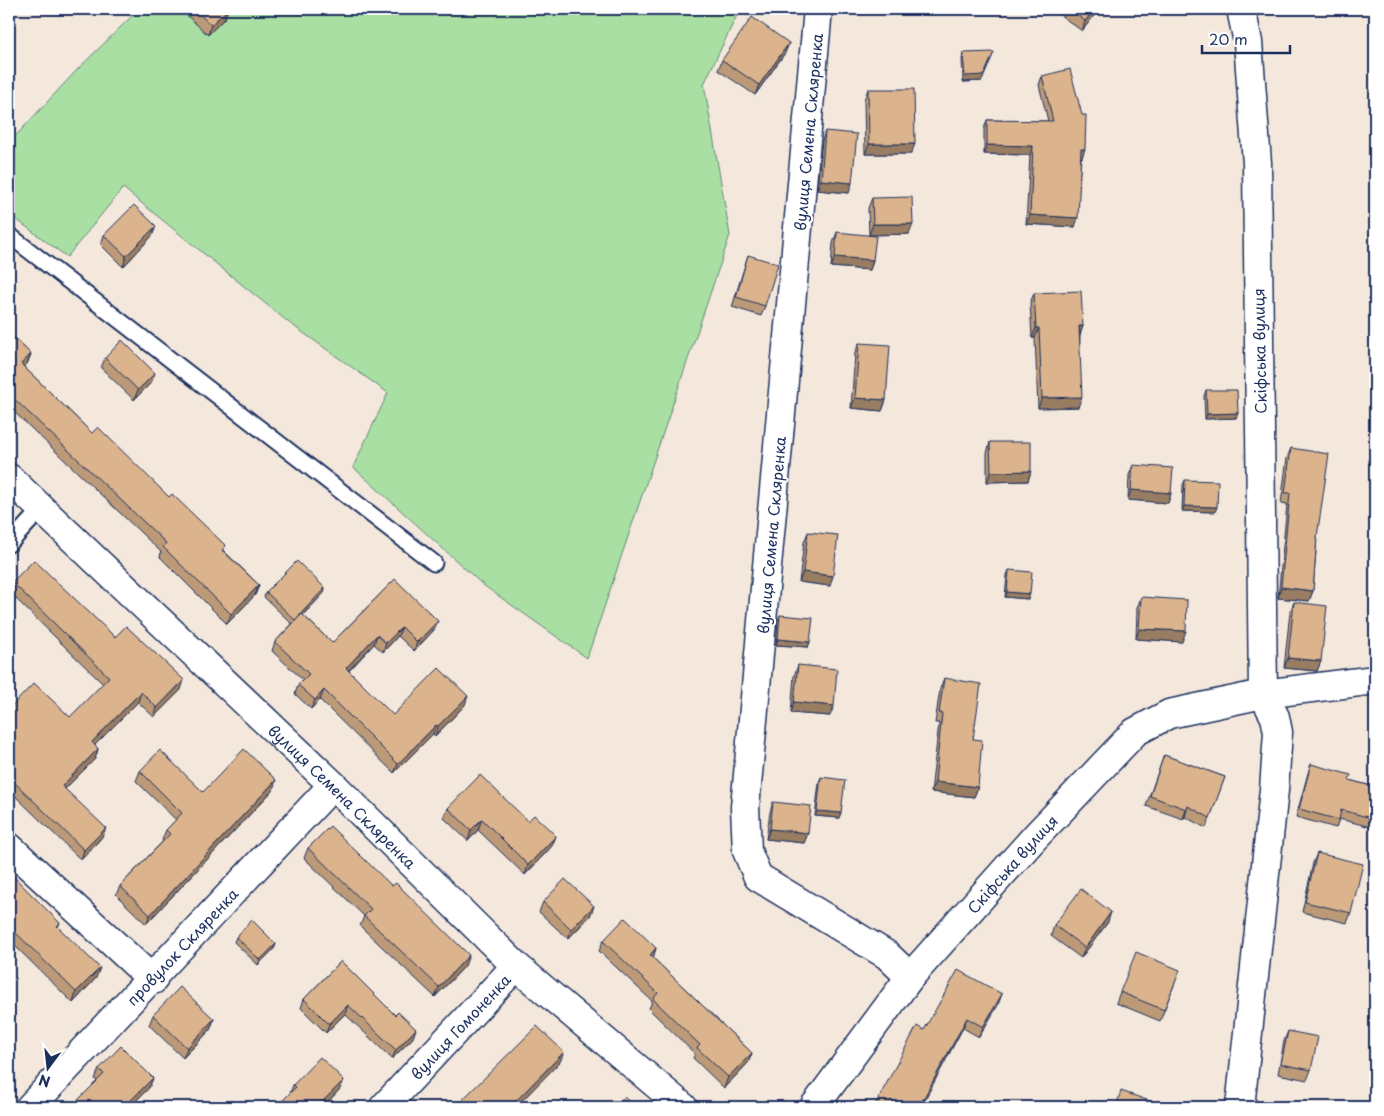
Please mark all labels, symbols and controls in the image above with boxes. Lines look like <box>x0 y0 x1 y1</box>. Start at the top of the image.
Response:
scale bar <box>1202 22 1289 54</box>
text: 20 m <box>1209 27 1248 50</box>
street label: вулиця Семена Скляренка <box>788 32 828 232</box>
street label: Скіфська вулиця <box>1246 288 1272 414</box>
street label: вулиця Семена Скляренка <box>751 435 791 635</box>
street label: вулиця Семена Скляренка <box>264 719 422 874</box>
street label: Скіфська вулиця <box>961 809 1062 918</box>
street label: провулок Скляренка <box>120 882 243 1010</box>
street label: вулиця Гомоненка <box>405 967 516 1084</box>
north arrow <box>22 1044 72 1094</box>
text: N <box>36 1069 53 1093</box>

